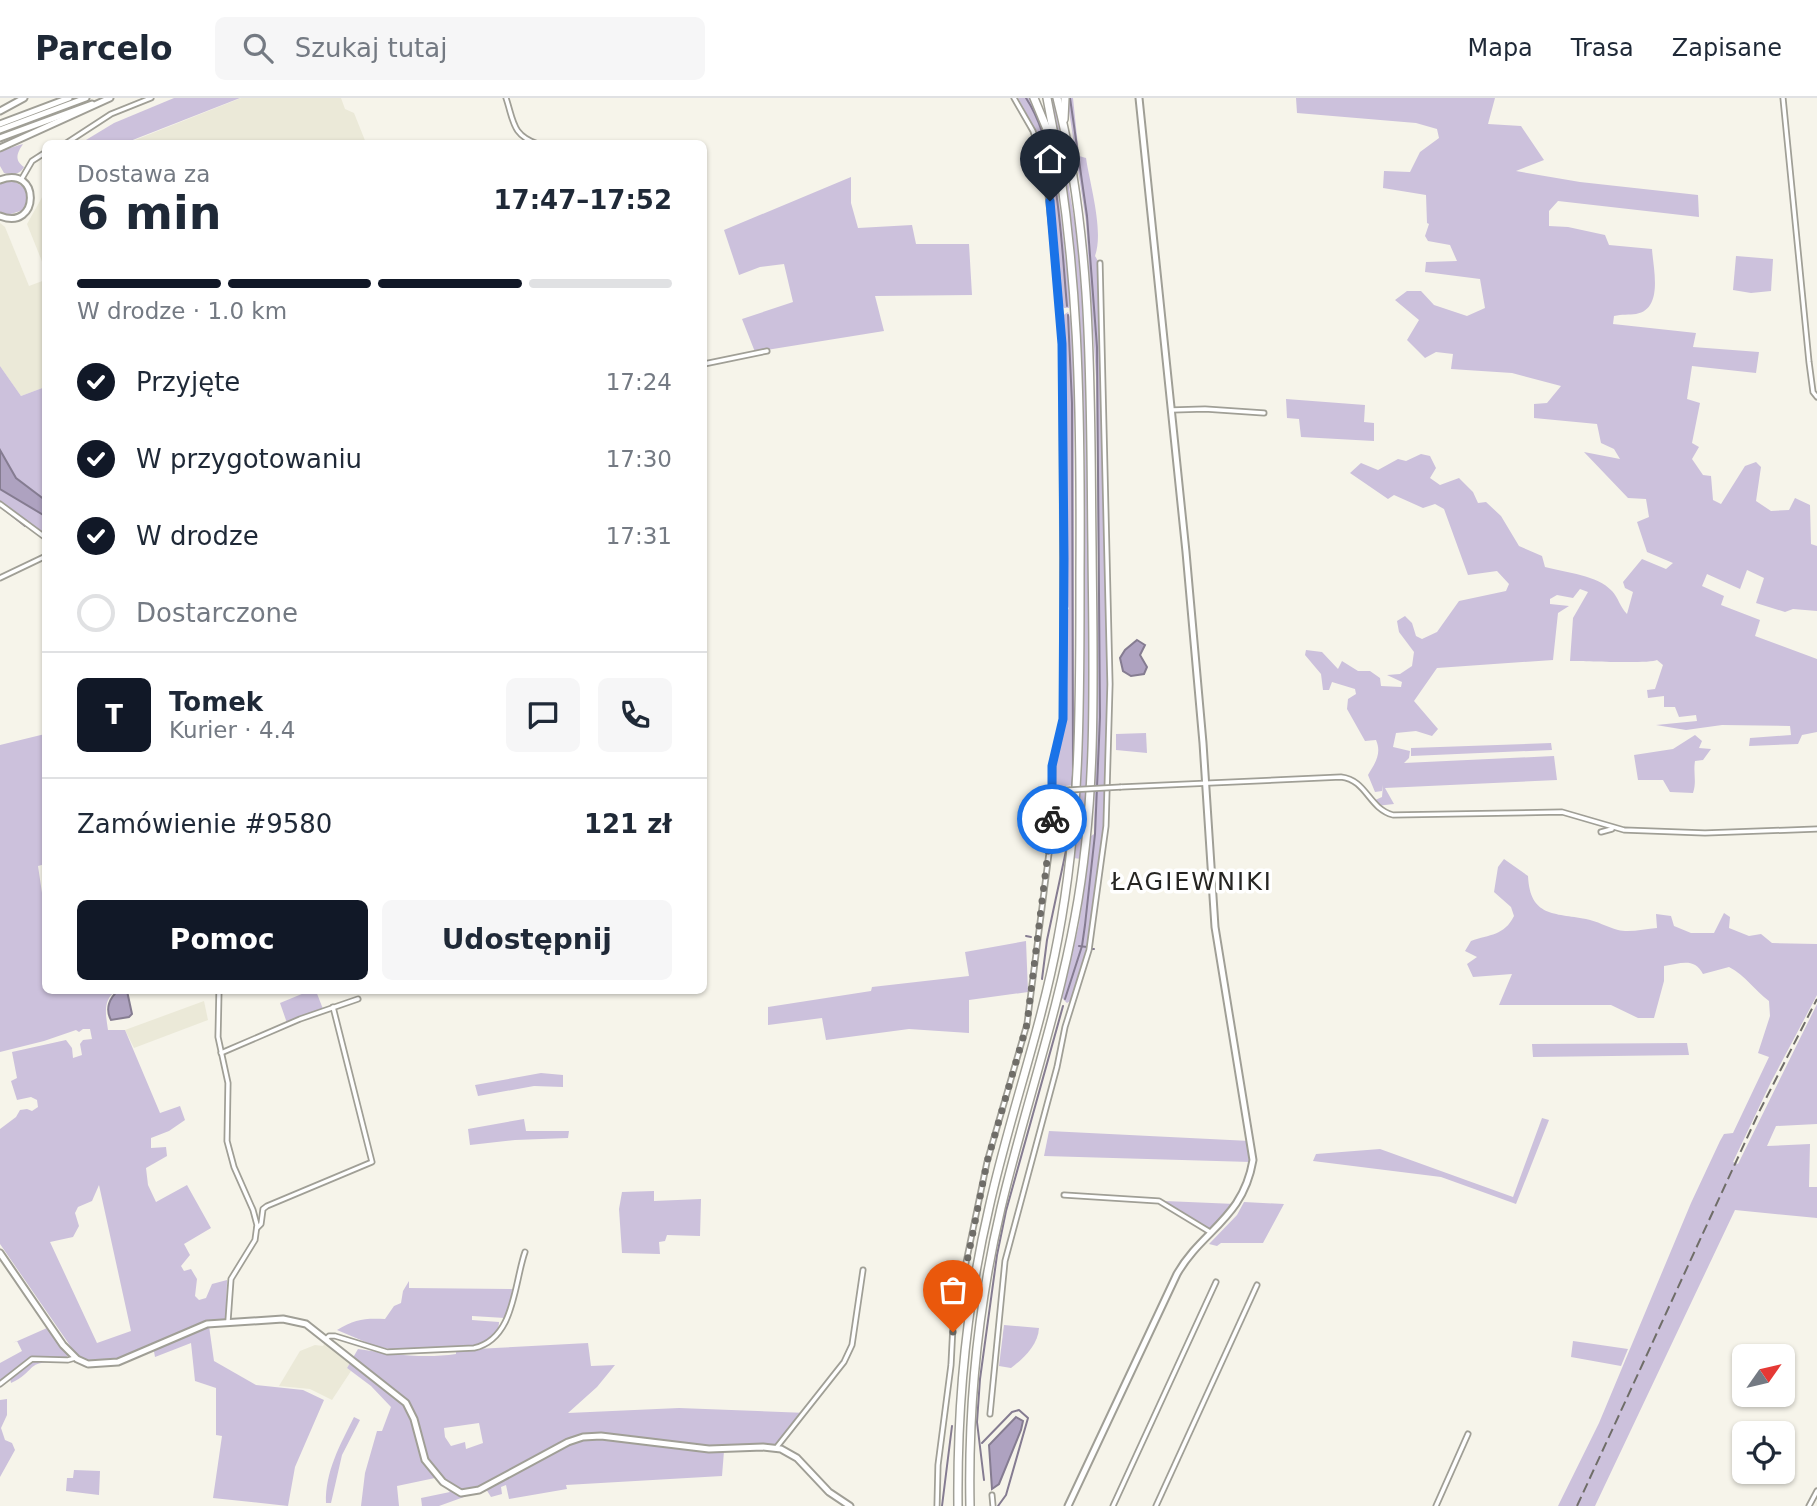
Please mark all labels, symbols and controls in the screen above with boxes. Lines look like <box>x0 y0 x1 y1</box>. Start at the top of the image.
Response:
search box <box>215 17 705 80</box>
text: Parcelo <box>35 29 173 68</box>
icon: search <box>239 29 277 67</box>
text: Szukaj tutaj <box>295 33 447 63</box>
text: Mapa <box>1467 34 1533 62</box>
text: Trasa <box>1571 34 1634 62</box>
text: Zapisane <box>1672 34 1782 62</box>
pin <box>1020 129 1080 201</box>
icon: home <box>1031 140 1069 178</box>
text: Dostawa za <box>77 161 210 187</box>
text: 17:47–17:52 <box>493 185 672 215</box>
text: 6 min <box>77 186 221 240</box>
text: W drodze · 1.0 km <box>77 298 287 324</box>
icon: check <box>77 363 115 401</box>
text: Przyjęte <box>136 367 240 397</box>
text: 17:24 <box>606 369 672 395</box>
icon: check <box>77 440 115 478</box>
text: W przygotowaniu <box>136 444 362 474</box>
text: 17:30 <box>606 446 672 472</box>
icon: check <box>77 517 115 555</box>
text: W drodze <box>136 521 259 551</box>
text: 17:31 <box>606 523 672 549</box>
text: Dostarczone <box>136 598 298 628</box>
button: chat <box>506 678 580 752</box>
button: phone <box>598 678 672 752</box>
text: Tomek <box>169 687 263 717</box>
text: T <box>105 700 123 730</box>
text: Kurier · 4.4 <box>169 717 295 743</box>
courier <box>1017 784 1087 854</box>
icon: bike <box>1033 800 1071 838</box>
text: Zamówienie #9580 <box>77 809 332 839</box>
text: 121 zł <box>584 809 672 839</box>
district label: ŁAGIEWNIKI <box>1110 868 1273 896</box>
button: Pomoc <box>77 900 368 980</box>
button: Udostępnij <box>382 900 672 980</box>
pin <box>923 1260 983 1332</box>
icon: bag <box>934 1271 972 1309</box>
north arrow <box>1732 1344 1796 1407</box>
map controls <box>1732 1344 1795 1484</box>
button: locate <box>1732 1421 1795 1484</box>

